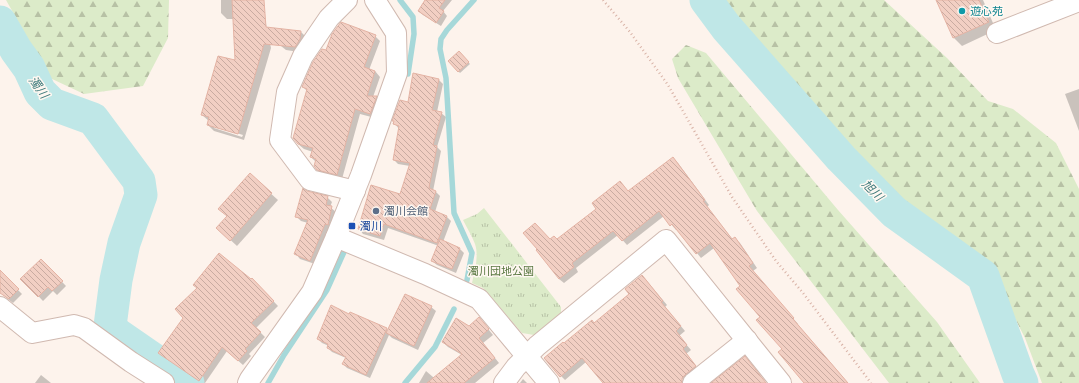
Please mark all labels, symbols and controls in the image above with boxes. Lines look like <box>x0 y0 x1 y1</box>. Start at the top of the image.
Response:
place label: 遊心苑 <box>970 4 1003 18</box>
marker: 遊心苑 <box>957 6 967 16</box>
water label: 濁川 <box>26 73 53 103</box>
water label: 旭川 <box>859 176 888 205</box>
place label: 濁川会館 <box>384 204 428 218</box>
marker: 濁川会館 <box>371 206 381 216</box>
place label: 濁川 <box>360 219 382 233</box>
marker: 濁川 <box>347 221 357 231</box>
park label: 濁川団地公園 <box>468 264 534 278</box>

